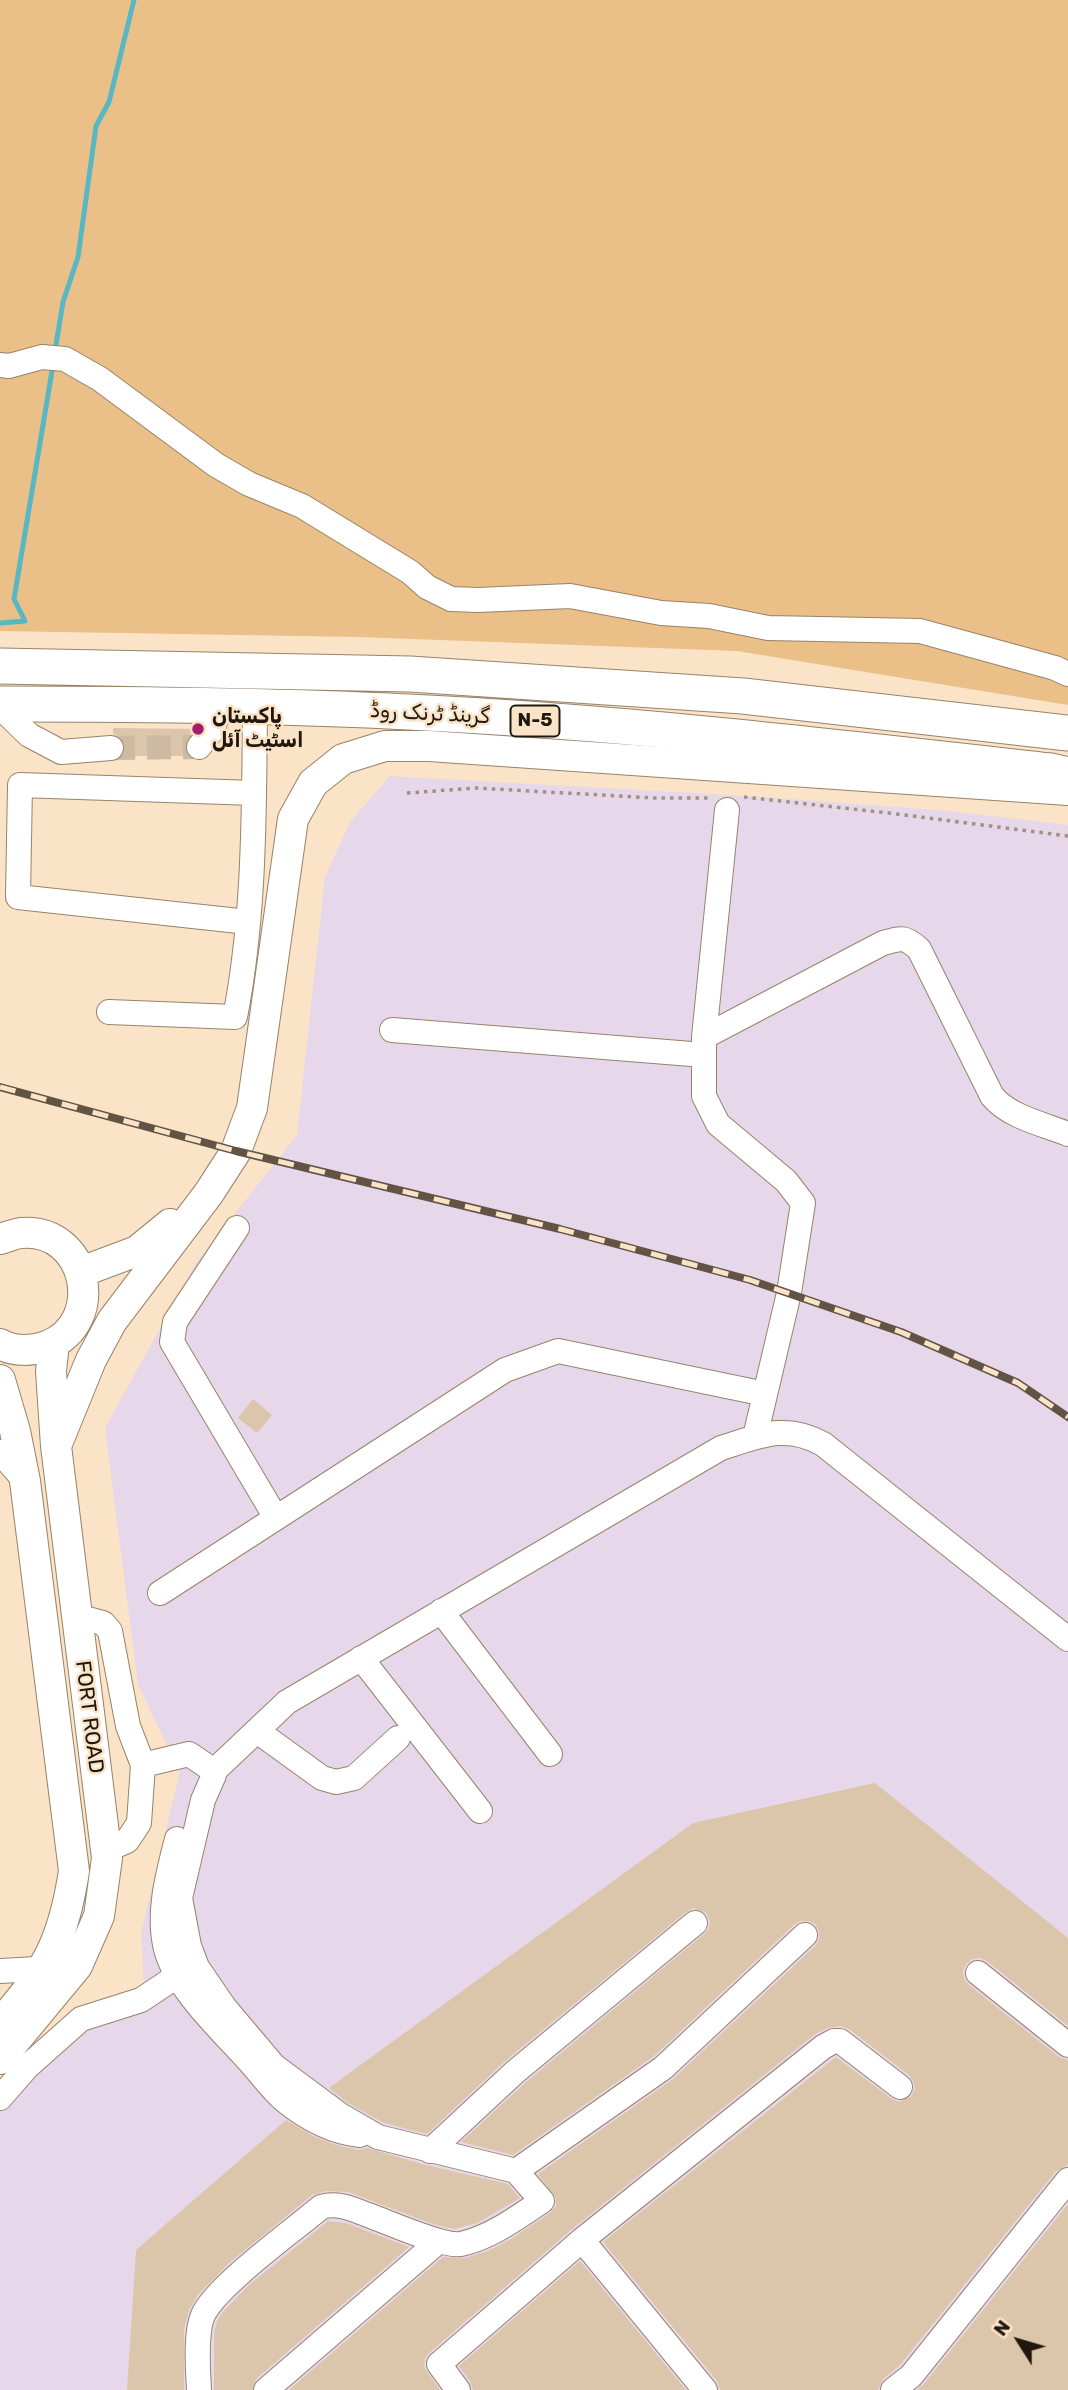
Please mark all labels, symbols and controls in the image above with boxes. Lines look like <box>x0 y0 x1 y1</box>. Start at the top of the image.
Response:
street label: گرینڈ ٹرنک روڈ <box>369 698 491 730</box>
place label: پاکستان اسٹیٹ آئل <box>212 704 303 754</box>
road number: N-5 <box>510 706 560 736</box>
marker: پاکستان اسٹیٹ آئل <box>190 721 206 737</box>
street label: FORT ROAD <box>70 1659 108 1775</box>
north arrow <box>984 2306 1054 2376</box>
text: N <box>989 2316 1015 2340</box>

